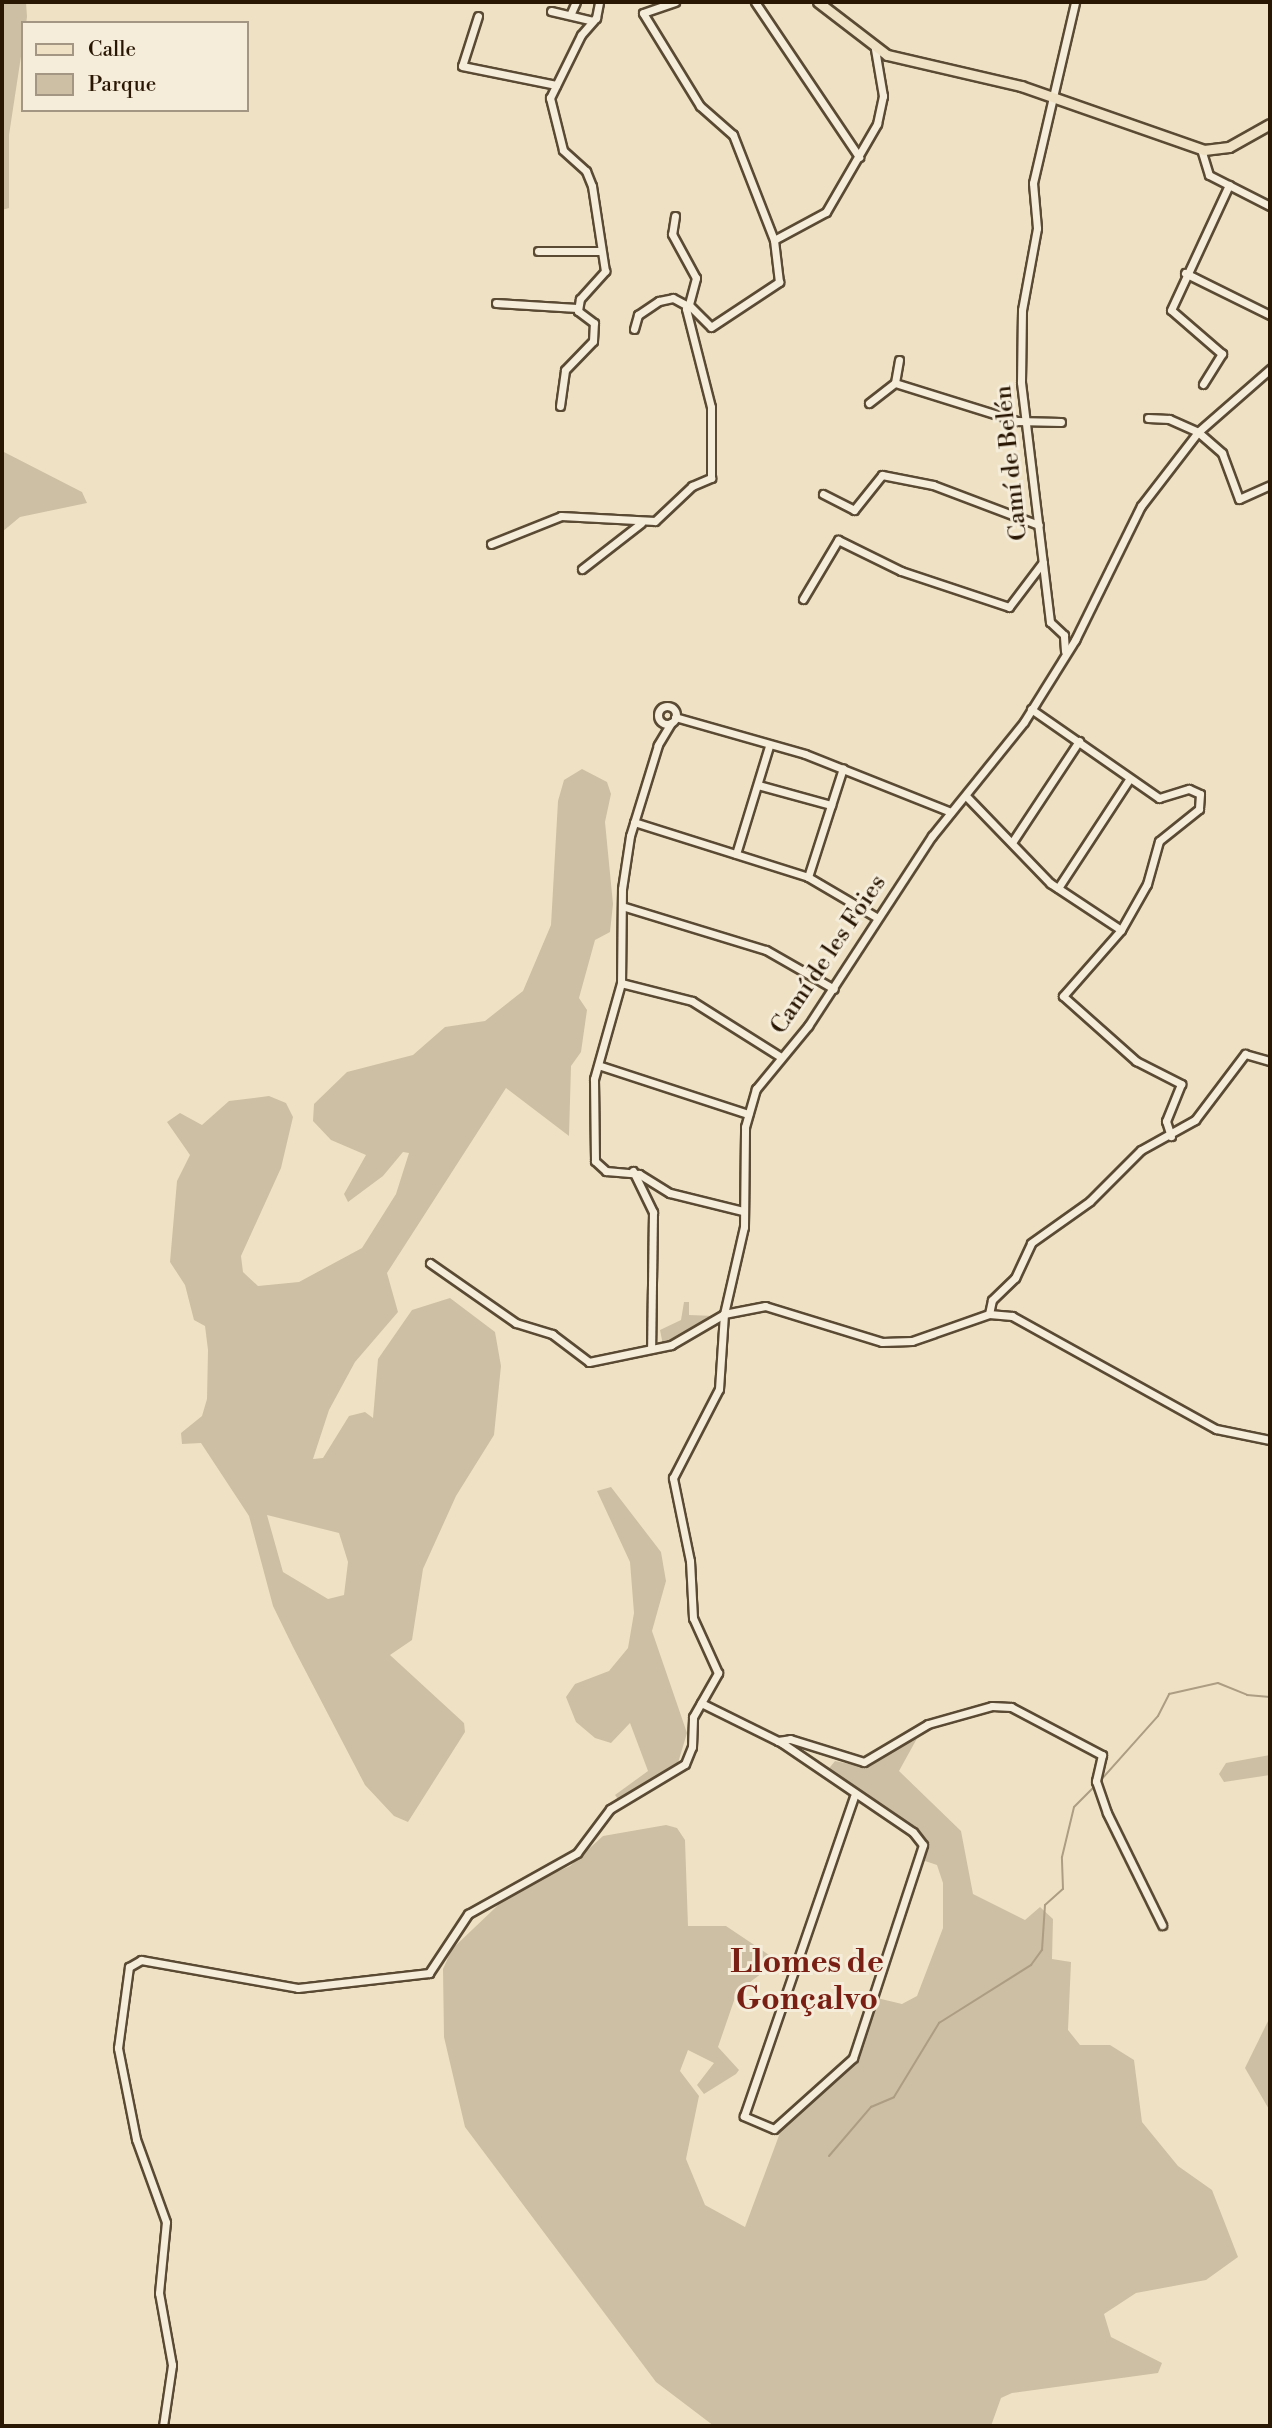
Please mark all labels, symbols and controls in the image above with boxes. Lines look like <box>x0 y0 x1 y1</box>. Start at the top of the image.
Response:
legend <box>21 21 248 112</box>
text: Calle <box>88 37 136 63</box>
text: Parque <box>88 72 156 98</box>
street label: Camí de Belén <box>990 384 1034 542</box>
street label: Camí de les Foies <box>765 870 893 1040</box>
district label: Llomes de Gonçalvo <box>730 1944 884 2019</box>

